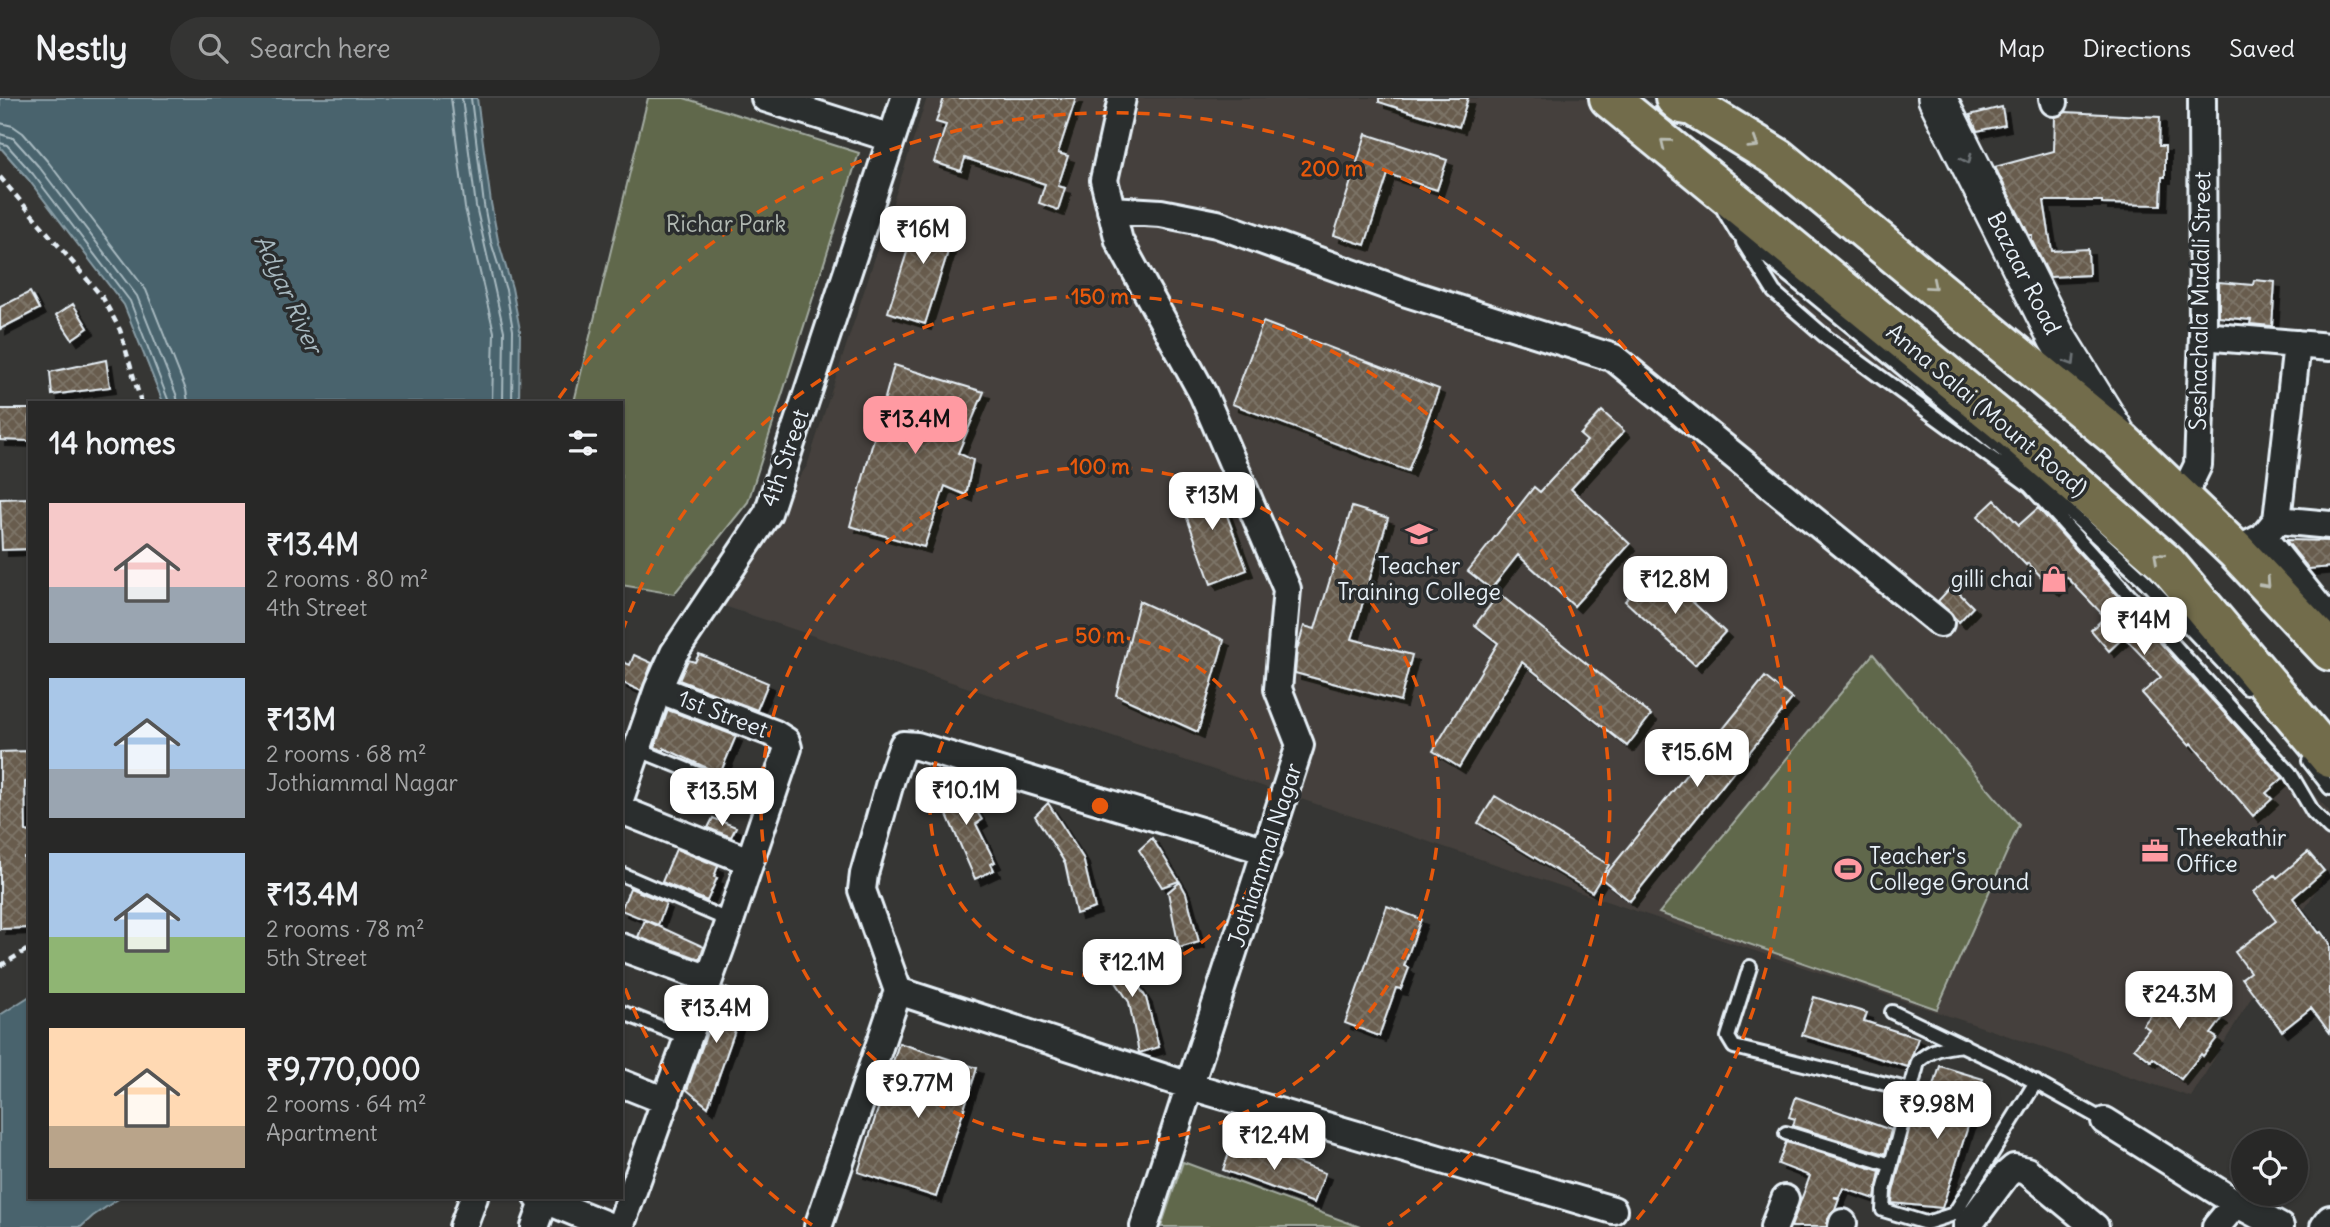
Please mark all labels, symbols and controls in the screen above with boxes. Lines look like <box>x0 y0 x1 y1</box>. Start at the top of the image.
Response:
search box <box>170 17 660 80</box>
text: Nestly <box>35 27 128 69</box>
icon: search <box>194 29 232 67</box>
text: Search here <box>250 32 391 65</box>
text: Map <box>1998 33 2045 63</box>
text: Directions <box>2083 33 2191 63</box>
text: Saved <box>2229 33 2295 63</box>
one-way arrow <box>1747 135 1760 148</box>
one-way arrow <box>1661 139 1673 152</box>
one-way arrow <box>1959 152 1973 164</box>
text: 200 m <box>1301 155 1364 182</box>
street label: Seshachala Mudali Street <box>2183 171 2216 431</box>
pin: ₹16M <box>882 206 964 266</box>
street label: Bazaar Road <box>1981 206 2068 339</box>
park label: Richar Park <box>666 209 786 238</box>
text: ₹16M <box>896 214 950 243</box>
water label: Adyar River <box>248 230 331 361</box>
one-way arrow <box>1924 277 1937 289</box>
text: 150 m <box>1071 283 1129 310</box>
street label: Anna Salai (Mount Road) <box>1881 317 2094 502</box>
one-way arrow <box>2063 354 2076 367</box>
pin: ₹13.4M <box>858 396 972 456</box>
text: ₹13.4M <box>879 404 951 433</box>
street label: 4th Street <box>754 405 815 510</box>
text: 14 homes <box>49 424 176 462</box>
icon: filters <box>564 424 602 462</box>
text: 100 m <box>1070 453 1130 480</box>
pin: ₹13M <box>1171 472 1253 532</box>
text: ₹13M <box>1185 480 1239 509</box>
school or university icon: Teacher Training College <box>1404 519 1434 549</box>
text: ₹13.4M <box>266 525 359 563</box>
icon: home <box>105 531 189 615</box>
place label: Teacher Training College <box>1337 551 1501 606</box>
one-way arrow <box>2154 553 2167 565</box>
pin: ₹12.8M <box>1618 556 1732 616</box>
text: 2 rooms · 80 m² <box>266 564 428 593</box>
text: ₹12.8M <box>1639 564 1711 593</box>
place label: gilli chai <box>1951 564 2033 593</box>
shop icon: gilli chai <box>2039 564 2069 594</box>
one-way arrow <box>2258 575 2271 588</box>
text: 4th Street <box>266 593 367 622</box>
pin: ₹14M <box>2103 598 2185 657</box>
text: ₹14M <box>2117 605 2171 634</box>
text: 50 m <box>1075 622 1125 649</box>
street label: 1st Street <box>674 683 773 744</box>
text: ₹13M <box>266 700 336 738</box>
icon: home <box>105 706 189 790</box>
pin: ₹15.6M <box>1640 730 1754 789</box>
text: ₹15.6M <box>1661 737 1733 766</box>
text: 2 rooms · 68 m² <box>266 739 427 768</box>
street label: Jothiammal Nagar <box>1221 759 1308 951</box>
text: Jothiammal Nagar <box>266 768 458 797</box>
pin: ₹13.5M <box>665 768 779 828</box>
pin: ₹10.1M <box>909 768 1023 827</box>
text: ₹10.1M <box>931 775 1001 804</box>
text: ₹13.5M <box>686 776 758 805</box>
centre of rings <box>1088 794 1112 818</box>
place label: Theekathir Office <box>2176 823 2287 878</box>
office icon: Theekathir Office <box>2140 836 2170 866</box>
place label: Teacher's College Ground <box>1869 841 2029 896</box>
sports icon: Teacher's College Ground <box>1833 854 1863 884</box>
text: ₹13.4M <box>266 875 359 913</box>
icon: home <box>105 881 189 965</box>
text: 2 rooms · 78 m² <box>266 914 425 943</box>
pin: ₹12.1M <box>1075 940 1189 999</box>
text: 5th Street <box>266 943 367 972</box>
text: ₹12.1M <box>1099 947 1165 976</box>
pin: ₹24.3M <box>2122 972 2236 1031</box>
text: ₹24.3M <box>2141 979 2217 1008</box>
pin: ₹13.4M <box>659 986 773 1045</box>
text: ₹13.4M <box>680 993 752 1022</box>
text: ₹9,770,000 <box>266 1050 421 1088</box>
icon: home <box>105 1056 189 1140</box>
pin: ₹9.77M <box>861 1060 975 1120</box>
text: ₹9.77M <box>882 1068 954 1097</box>
pin: ₹9.98M <box>1880 1082 1994 1141</box>
text: 2 rooms · 64 m² <box>266 1089 427 1118</box>
text: ₹9.98M <box>1899 1089 1975 1118</box>
pin: ₹12.4M <box>1217 1112 1331 1172</box>
text: Apartment <box>266 1118 378 1147</box>
text: ₹12.4M <box>1238 1120 1310 1149</box>
map controls <box>2231 1129 2308 1206</box>
button: locate <box>2231 1129 2308 1206</box>

